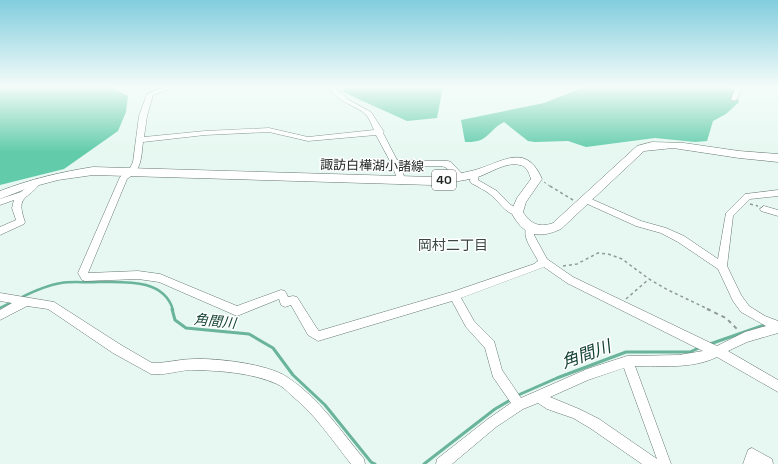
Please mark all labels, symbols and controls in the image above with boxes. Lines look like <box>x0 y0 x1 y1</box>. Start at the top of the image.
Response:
street label: 諏訪白樺湖小諸線 <box>320 156 424 175</box>
road number: 40 <box>432 170 456 190</box>
district label: 岡村二丁目 <box>418 236 488 254</box>
water label: 角間川 <box>193 310 239 332</box>
water label: 角間川 <box>558 334 616 373</box>

